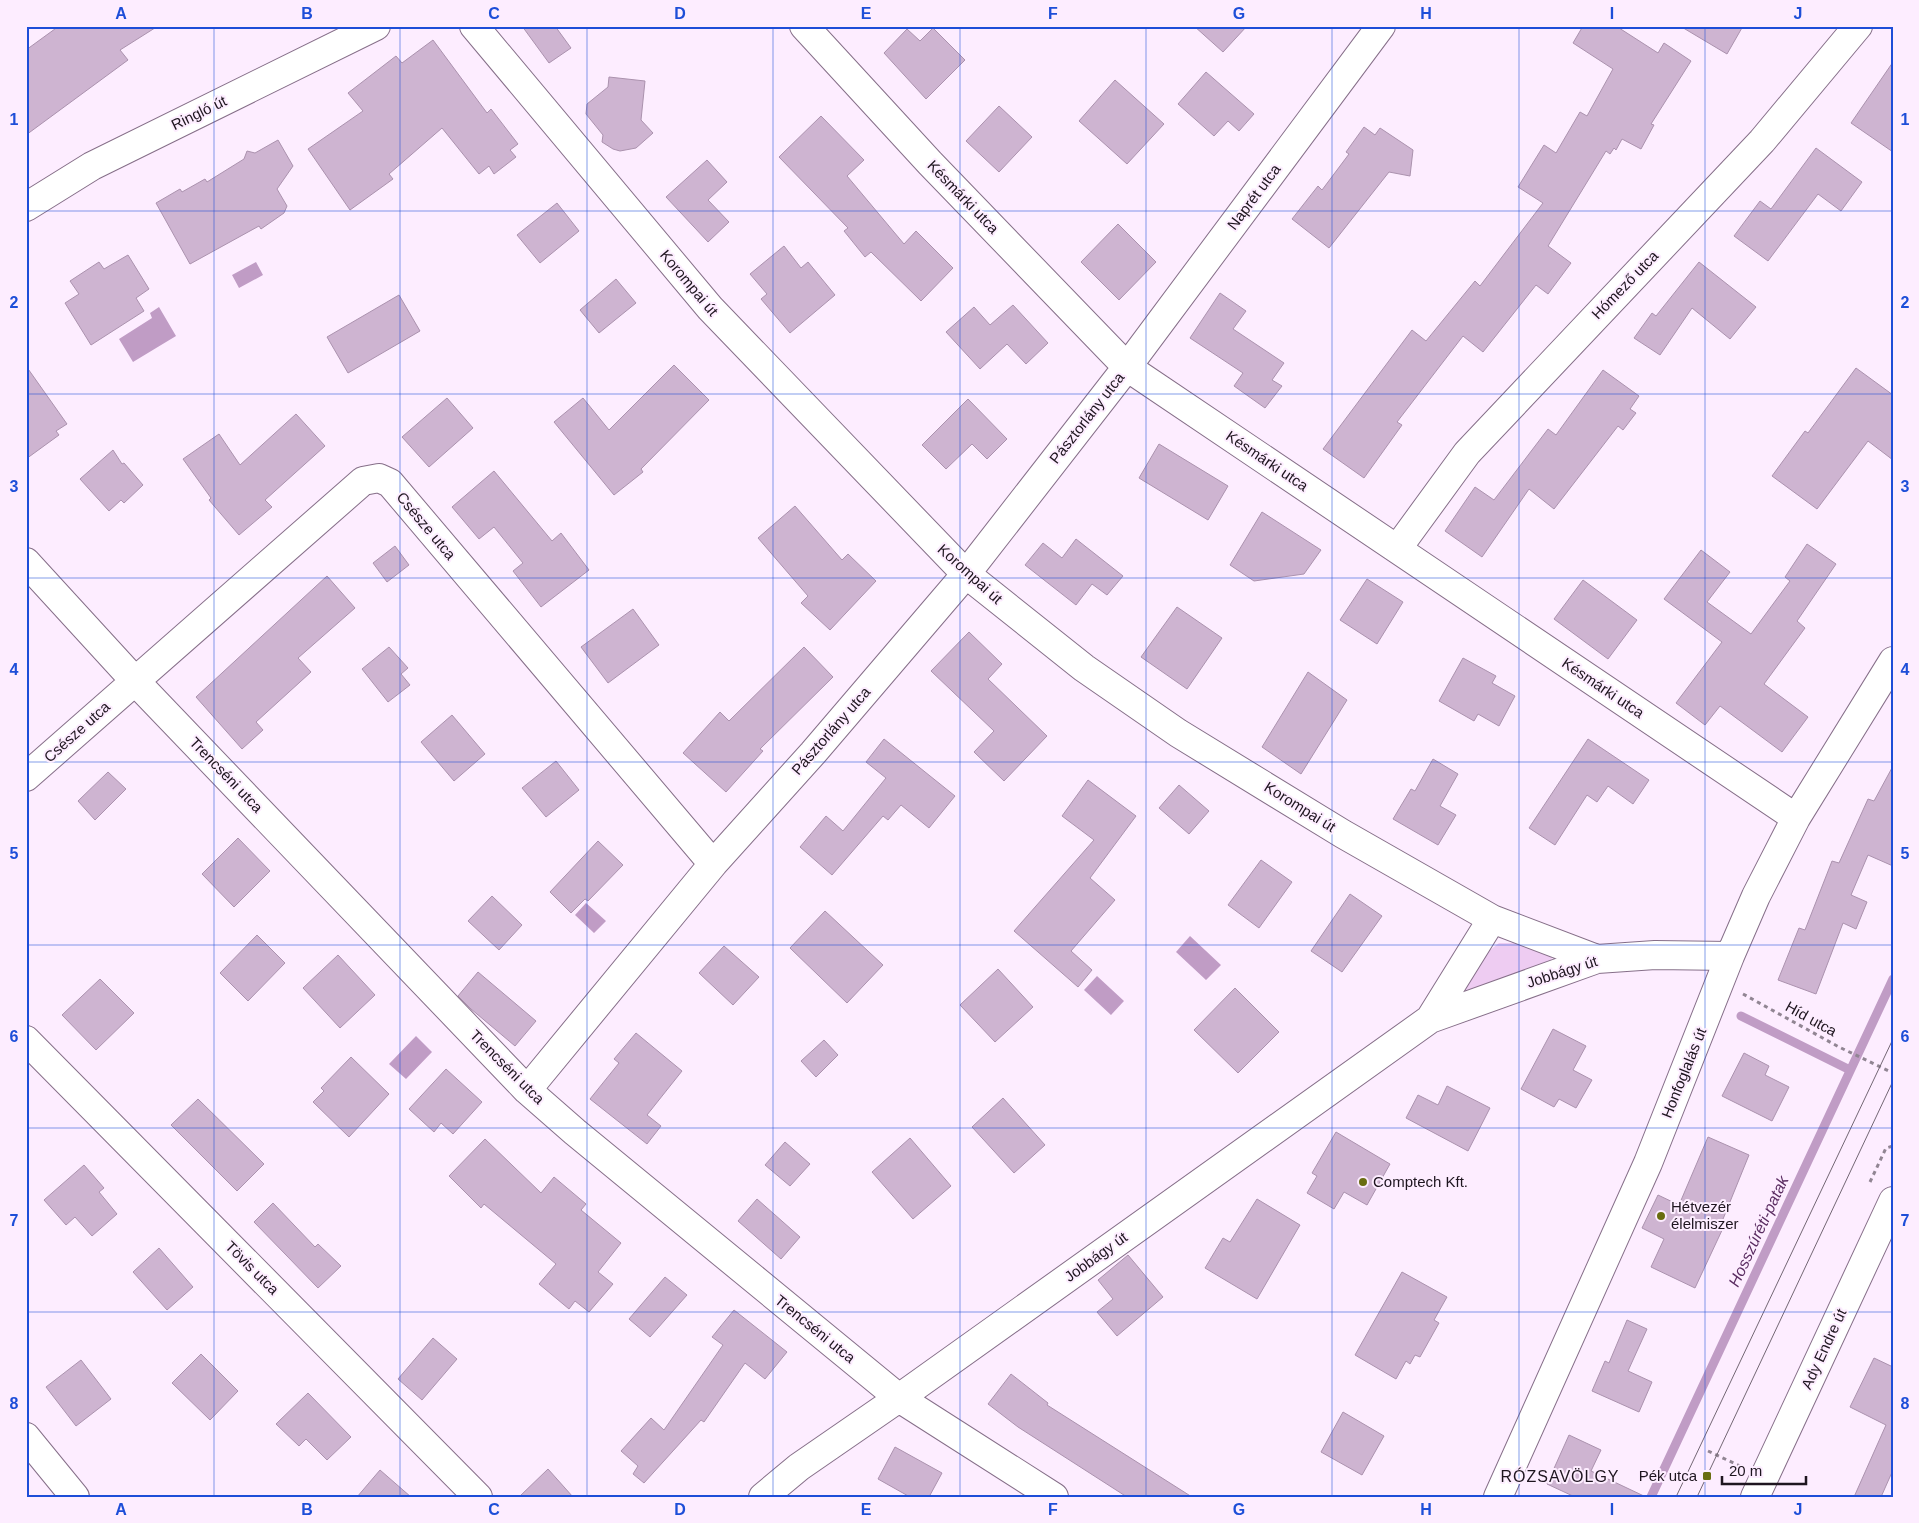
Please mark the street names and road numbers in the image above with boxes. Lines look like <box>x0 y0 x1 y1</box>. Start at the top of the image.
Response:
street label: Ringló út <box>168 92 230 133</box>
street label: Késmárki utca <box>924 157 1003 237</box>
street label: Naprét utca <box>1223 160 1284 233</box>
street label: Korompai út <box>657 246 722 320</box>
street label: Hómező utca <box>1588 246 1662 322</box>
street label: Pásztorlány utca <box>1046 368 1128 467</box>
street label: Késmárki utca <box>1223 427 1312 495</box>
street label: Csésze utca <box>393 489 460 563</box>
street label: Korompai út <box>935 540 1007 608</box>
street label: Késmárki utca <box>1559 654 1648 722</box>
street label: Pásztorlány utca <box>788 683 874 778</box>
street label: Csésze utca <box>40 697 114 766</box>
street label: Trencséni utca <box>186 734 267 816</box>
street label: Korompai út <box>1261 778 1340 836</box>
street label: Jobbágy út <box>1524 952 1600 991</box>
street label: Híd utca <box>1783 998 1840 1040</box>
street label: Honfoglalás út <box>1658 1024 1710 1120</box>
street label: Trencséni utca <box>467 1026 548 1108</box>
street label: Jobbágy út <box>1061 1228 1131 1285</box>
street label: Tövis utca <box>222 1237 283 1298</box>
street label: Trencséni utca <box>772 1291 859 1366</box>
street label: Ady Endre út <box>1798 1305 1850 1392</box>

